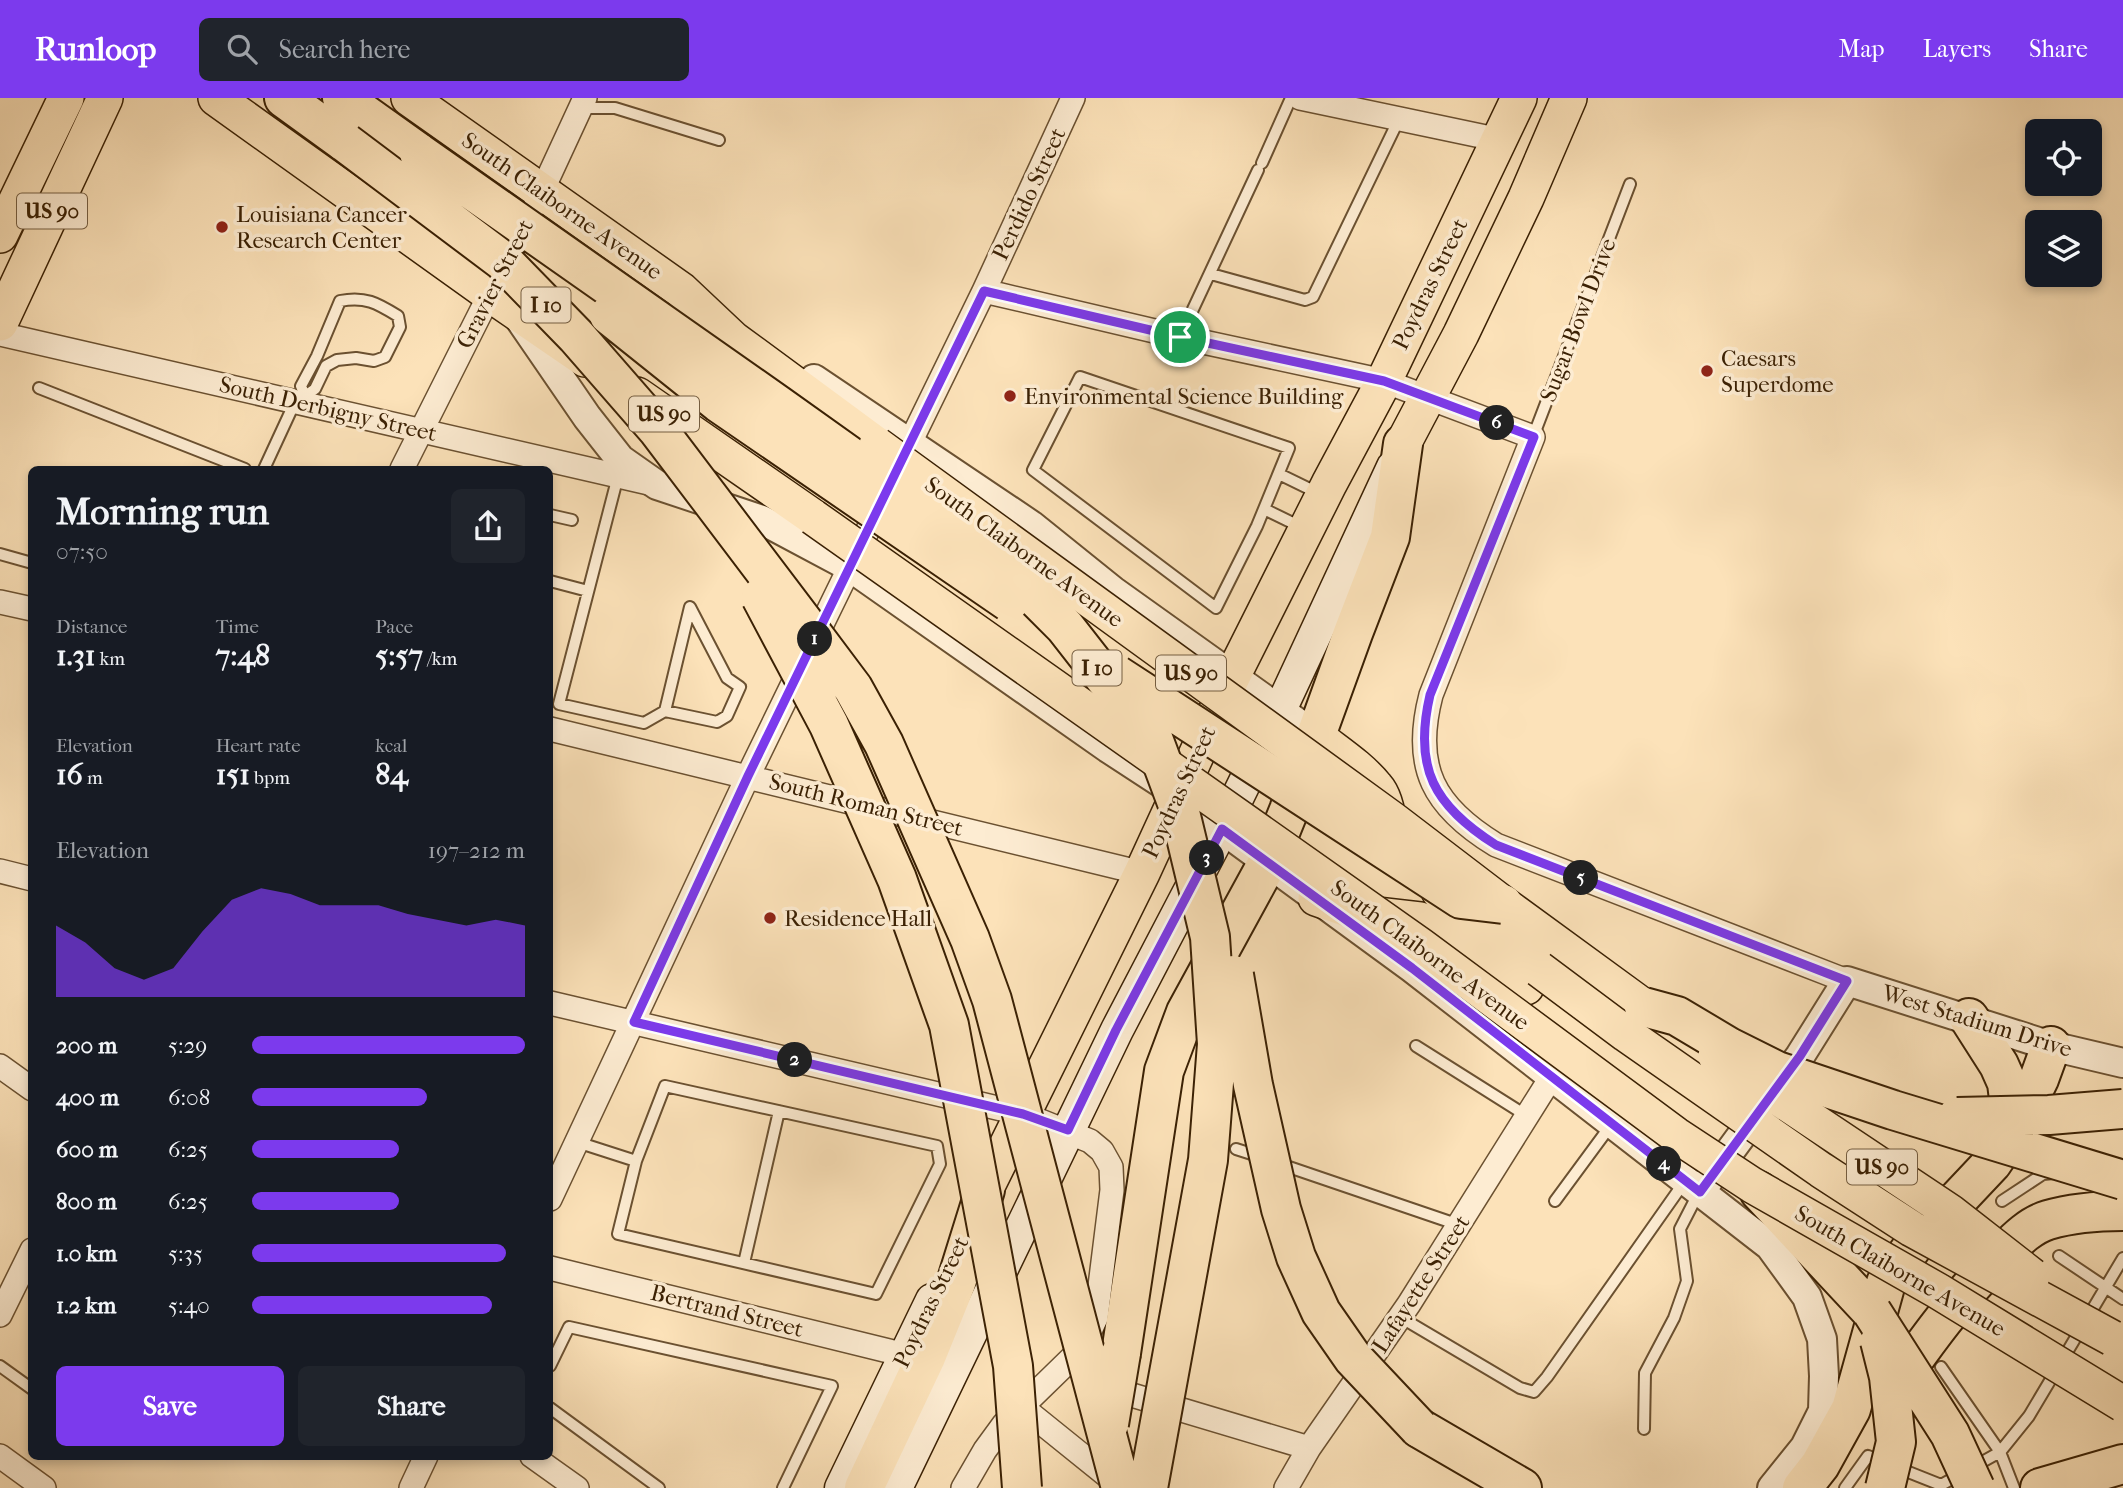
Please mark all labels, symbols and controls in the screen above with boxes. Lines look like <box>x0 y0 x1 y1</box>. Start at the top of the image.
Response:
search box <box>199 18 689 81</box>
text: Runloop <box>35 30 157 69</box>
icon: search <box>223 30 261 68</box>
text: Search here <box>279 34 410 65</box>
text: Map <box>1839 35 1885 63</box>
text: Layers <box>1923 35 1991 63</box>
text: Share <box>2029 35 2088 63</box>
map controls <box>2025 119 2102 287</box>
button: locate <box>2025 119 2102 196</box>
street label: Perdido Street <box>986 123 1072 265</box>
street label: South Claiborne Avenue <box>457 127 667 285</box>
road number: US 90 <box>17 194 87 228</box>
place label: Louisiana Cancer Research Center <box>236 201 407 254</box>
button: layers <box>2025 210 2102 287</box>
street label: Poydras Street <box>1387 214 1473 354</box>
street label: Gravier Street <box>451 215 539 353</box>
marker: Louisiana Cancer Research Center <box>214 219 230 235</box>
street label: Sugar Bowl Drive <box>1534 234 1622 406</box>
road number: I 10 <box>522 288 570 322</box>
pin <box>1150 307 1210 367</box>
icon: arrive <box>1161 318 1199 356</box>
place label: Caesars Superdome <box>1721 345 1834 398</box>
marker: Caesars Superdome <box>1699 363 1715 379</box>
street label: South Derbigny Street <box>217 371 439 447</box>
place label: Environmental Science Building <box>1024 383 1344 410</box>
marker: Environmental Science Building <box>1002 388 1018 404</box>
road number: US 90 <box>629 396 699 432</box>
pin: 6 <box>1480 406 1514 440</box>
text: 6 <box>1491 411 1502 433</box>
street label: South Claiborne Avenue <box>920 471 1128 633</box>
text: Morning run <box>56 489 269 534</box>
button: share <box>451 489 525 563</box>
text: 07:50 <box>56 538 108 565</box>
text: Distance <box>56 616 127 638</box>
text: Time <box>216 616 259 638</box>
text: Pace <box>375 616 413 638</box>
pin: 1 <box>798 622 832 656</box>
text: 1 <box>811 627 818 649</box>
text: 1.31 <box>56 638 96 673</box>
text: 7:48 <box>216 638 270 673</box>
text: 5:57 <box>375 638 423 673</box>
text: km <box>96 648 125 670</box>
text: /km <box>423 648 457 670</box>
road number: I 10 <box>1072 650 1122 686</box>
road number: US 90 <box>1156 656 1226 690</box>
street label: Poydras Street <box>1137 722 1221 862</box>
text: Elevation <box>56 735 133 757</box>
text: Heart rate <box>216 735 301 757</box>
text: kcal <box>375 735 407 757</box>
text: 16 <box>56 757 83 792</box>
text: 151 <box>216 757 250 792</box>
text: 84 <box>375 757 408 792</box>
text: m <box>83 767 103 789</box>
text: bpm <box>250 767 290 789</box>
street label: South Roman Street <box>766 768 966 842</box>
text: Elevation <box>56 837 149 864</box>
text: 197–212 m <box>428 837 525 864</box>
pin: 3 <box>1190 840 1224 876</box>
text: 3 <box>1203 846 1210 868</box>
pin: 5 <box>1564 860 1598 896</box>
text: 5 <box>1576 866 1585 888</box>
street label: South Claiborne Avenue <box>1326 874 1534 1036</box>
place label: Residence Hall <box>784 905 933 932</box>
marker: Residence Hall <box>762 910 778 926</box>
street label: West Stadium Drive <box>1878 979 2075 1063</box>
text: 200 m <box>56 1032 117 1059</box>
text: 5:29 <box>168 1032 207 1059</box>
pin: 2 <box>778 1042 812 1077</box>
text: 2 <box>790 1048 799 1070</box>
text: 400 m <box>56 1084 119 1111</box>
text: 6:08 <box>168 1084 210 1111</box>
text: 600 m <box>56 1136 118 1163</box>
text: 6:25 <box>168 1136 208 1163</box>
pin: 4 <box>1646 1146 1682 1182</box>
road number: US 90 <box>1847 1150 1917 1184</box>
text: 4 <box>1658 1152 1669 1174</box>
text: 800 m <box>56 1188 117 1215</box>
text: 6:25 <box>168 1188 208 1215</box>
street label: South Claiborne Avenue <box>1790 1200 2010 1342</box>
street label: Lafayette Street <box>1366 1210 1476 1358</box>
street label: Poydras Street <box>888 1232 974 1372</box>
text: 1.0 km <box>56 1240 117 1267</box>
text: 5:35 <box>168 1240 203 1267</box>
street label: Bertrand Street <box>648 1279 806 1343</box>
text: 1.2 km <box>56 1292 116 1319</box>
text: 5:40 <box>168 1292 210 1319</box>
button: Save <box>56 1366 284 1446</box>
button: Share <box>298 1366 525 1446</box>

